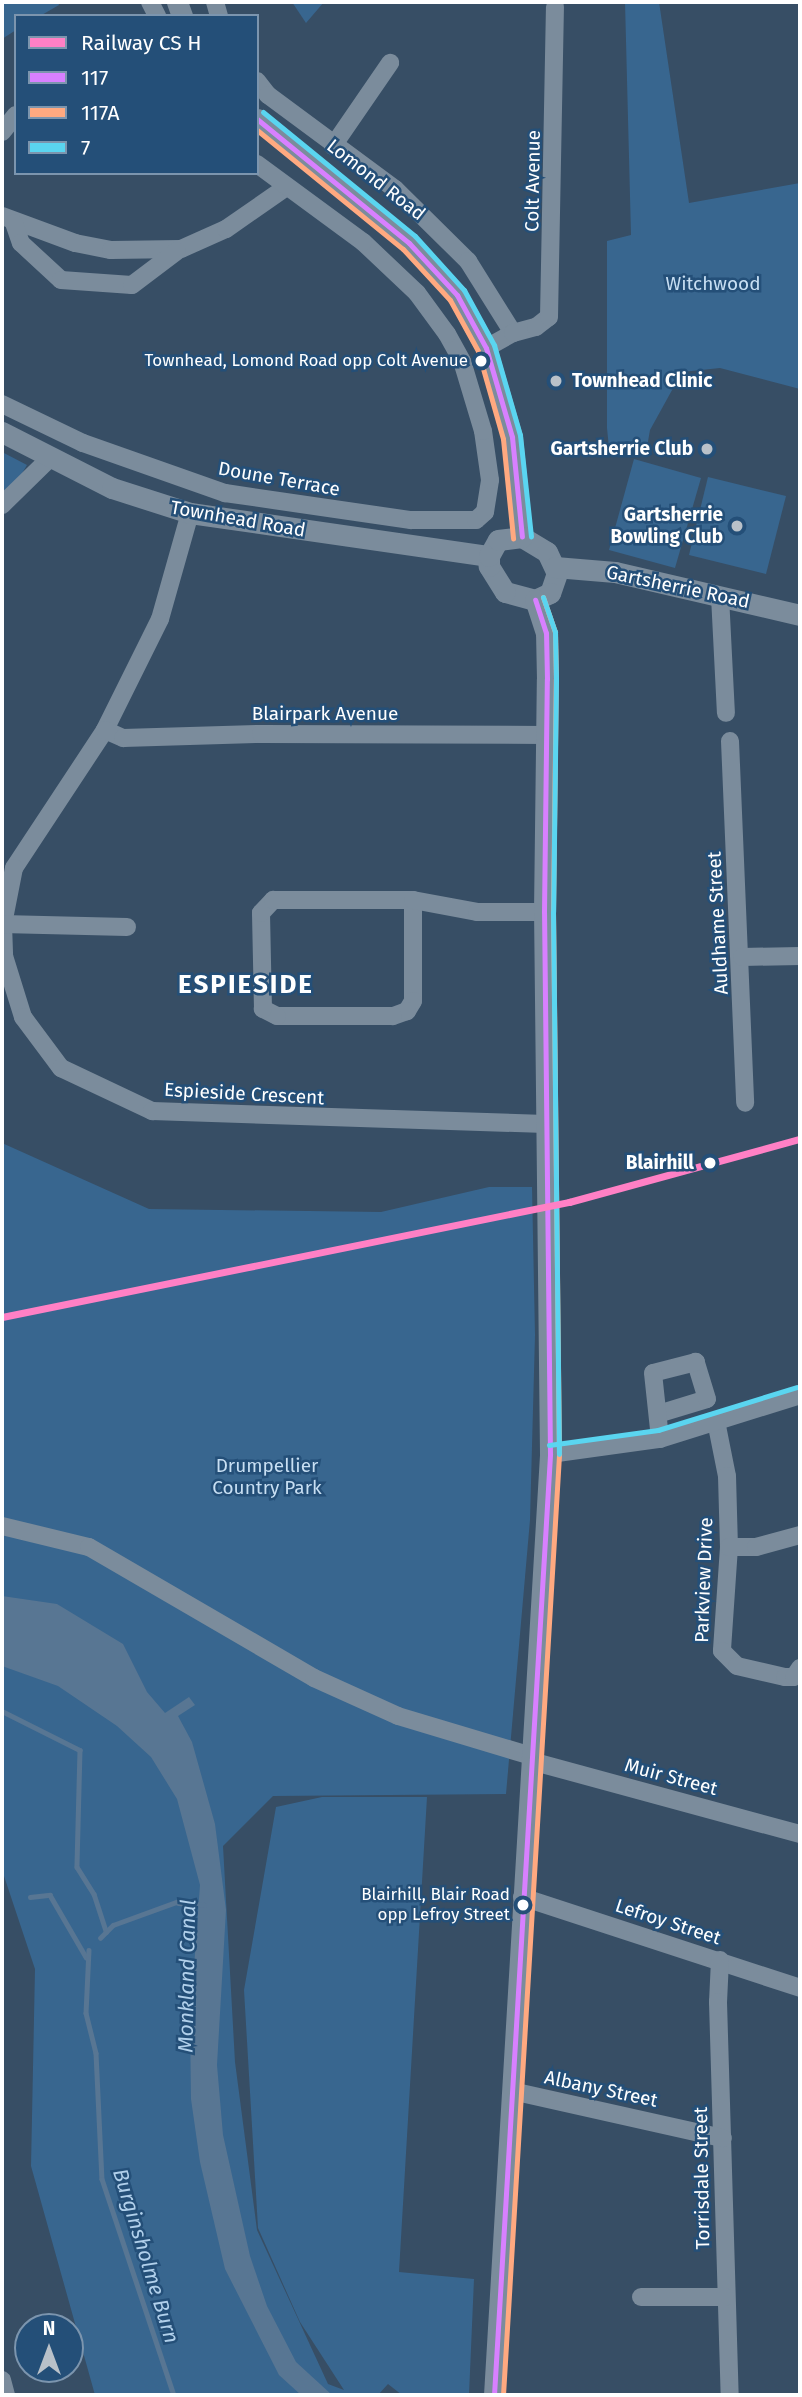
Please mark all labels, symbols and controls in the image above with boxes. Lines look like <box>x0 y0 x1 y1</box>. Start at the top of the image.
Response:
legend <box>14 14 259 175</box>
text: Railway CS H <box>81 30 202 56</box>
text: 117 <box>81 65 108 91</box>
text: 117A <box>81 100 120 126</box>
street label: Colt Avenue <box>521 130 545 232</box>
street label: Lomond Road <box>322 134 430 226</box>
text: 7 <box>81 135 90 161</box>
park label: Witchwood <box>665 273 761 295</box>
place label: Townhead, Lomond Road opp Colt Avenue <box>144 351 468 371</box>
marker: Townhead, Lomond Road opp Colt Avenue <box>474 354 488 368</box>
place label: Townhead Clinic <box>572 370 712 392</box>
marker: Townhead Clinic <box>546 371 566 391</box>
place label: Gartsherrie Club <box>551 438 693 460</box>
marker: Gartsherrie Club <box>699 441 715 457</box>
street label: Doune Terrace <box>216 457 342 501</box>
street label: Townhead Road <box>169 496 307 542</box>
place label: Gartsherrie Bowling Club <box>610 504 723 548</box>
marker: Gartsherrie Bowling Club <box>729 518 745 534</box>
street label: Gartsherrie Road <box>604 561 752 613</box>
street label: Blairpark Avenue <box>252 703 398 725</box>
street label: Auldhame Street <box>703 851 733 995</box>
district label: ESPIESIDE <box>179 969 313 1001</box>
street label: Espieside Crescent <box>163 1078 325 1110</box>
place label: Blairhill <box>626 1152 694 1174</box>
marker: Blairhill <box>700 1153 720 1173</box>
park label: Drumpellier Country Park <box>212 1455 322 1499</box>
street label: Parkview Drive <box>690 1517 718 1643</box>
street label: Muir Street <box>622 1754 720 1800</box>
place label: Blairhill, Blair Road opp Lefroy Street <box>361 1885 510 1925</box>
street label: Lefroy Street <box>612 1894 724 1950</box>
marker: Blairhill, Blair Road opp Lefroy Street <box>516 1898 530 1912</box>
water label: Monkland Canal <box>173 1899 201 2053</box>
street label: Albany Street <box>542 2066 660 2112</box>
street label: Torrisdale Street <box>689 2106 715 2250</box>
water label: Burginsholme Burn <box>107 2166 185 2346</box>
north arrow <box>14 2313 84 2383</box>
text: N <box>43 2317 55 2340</box>

